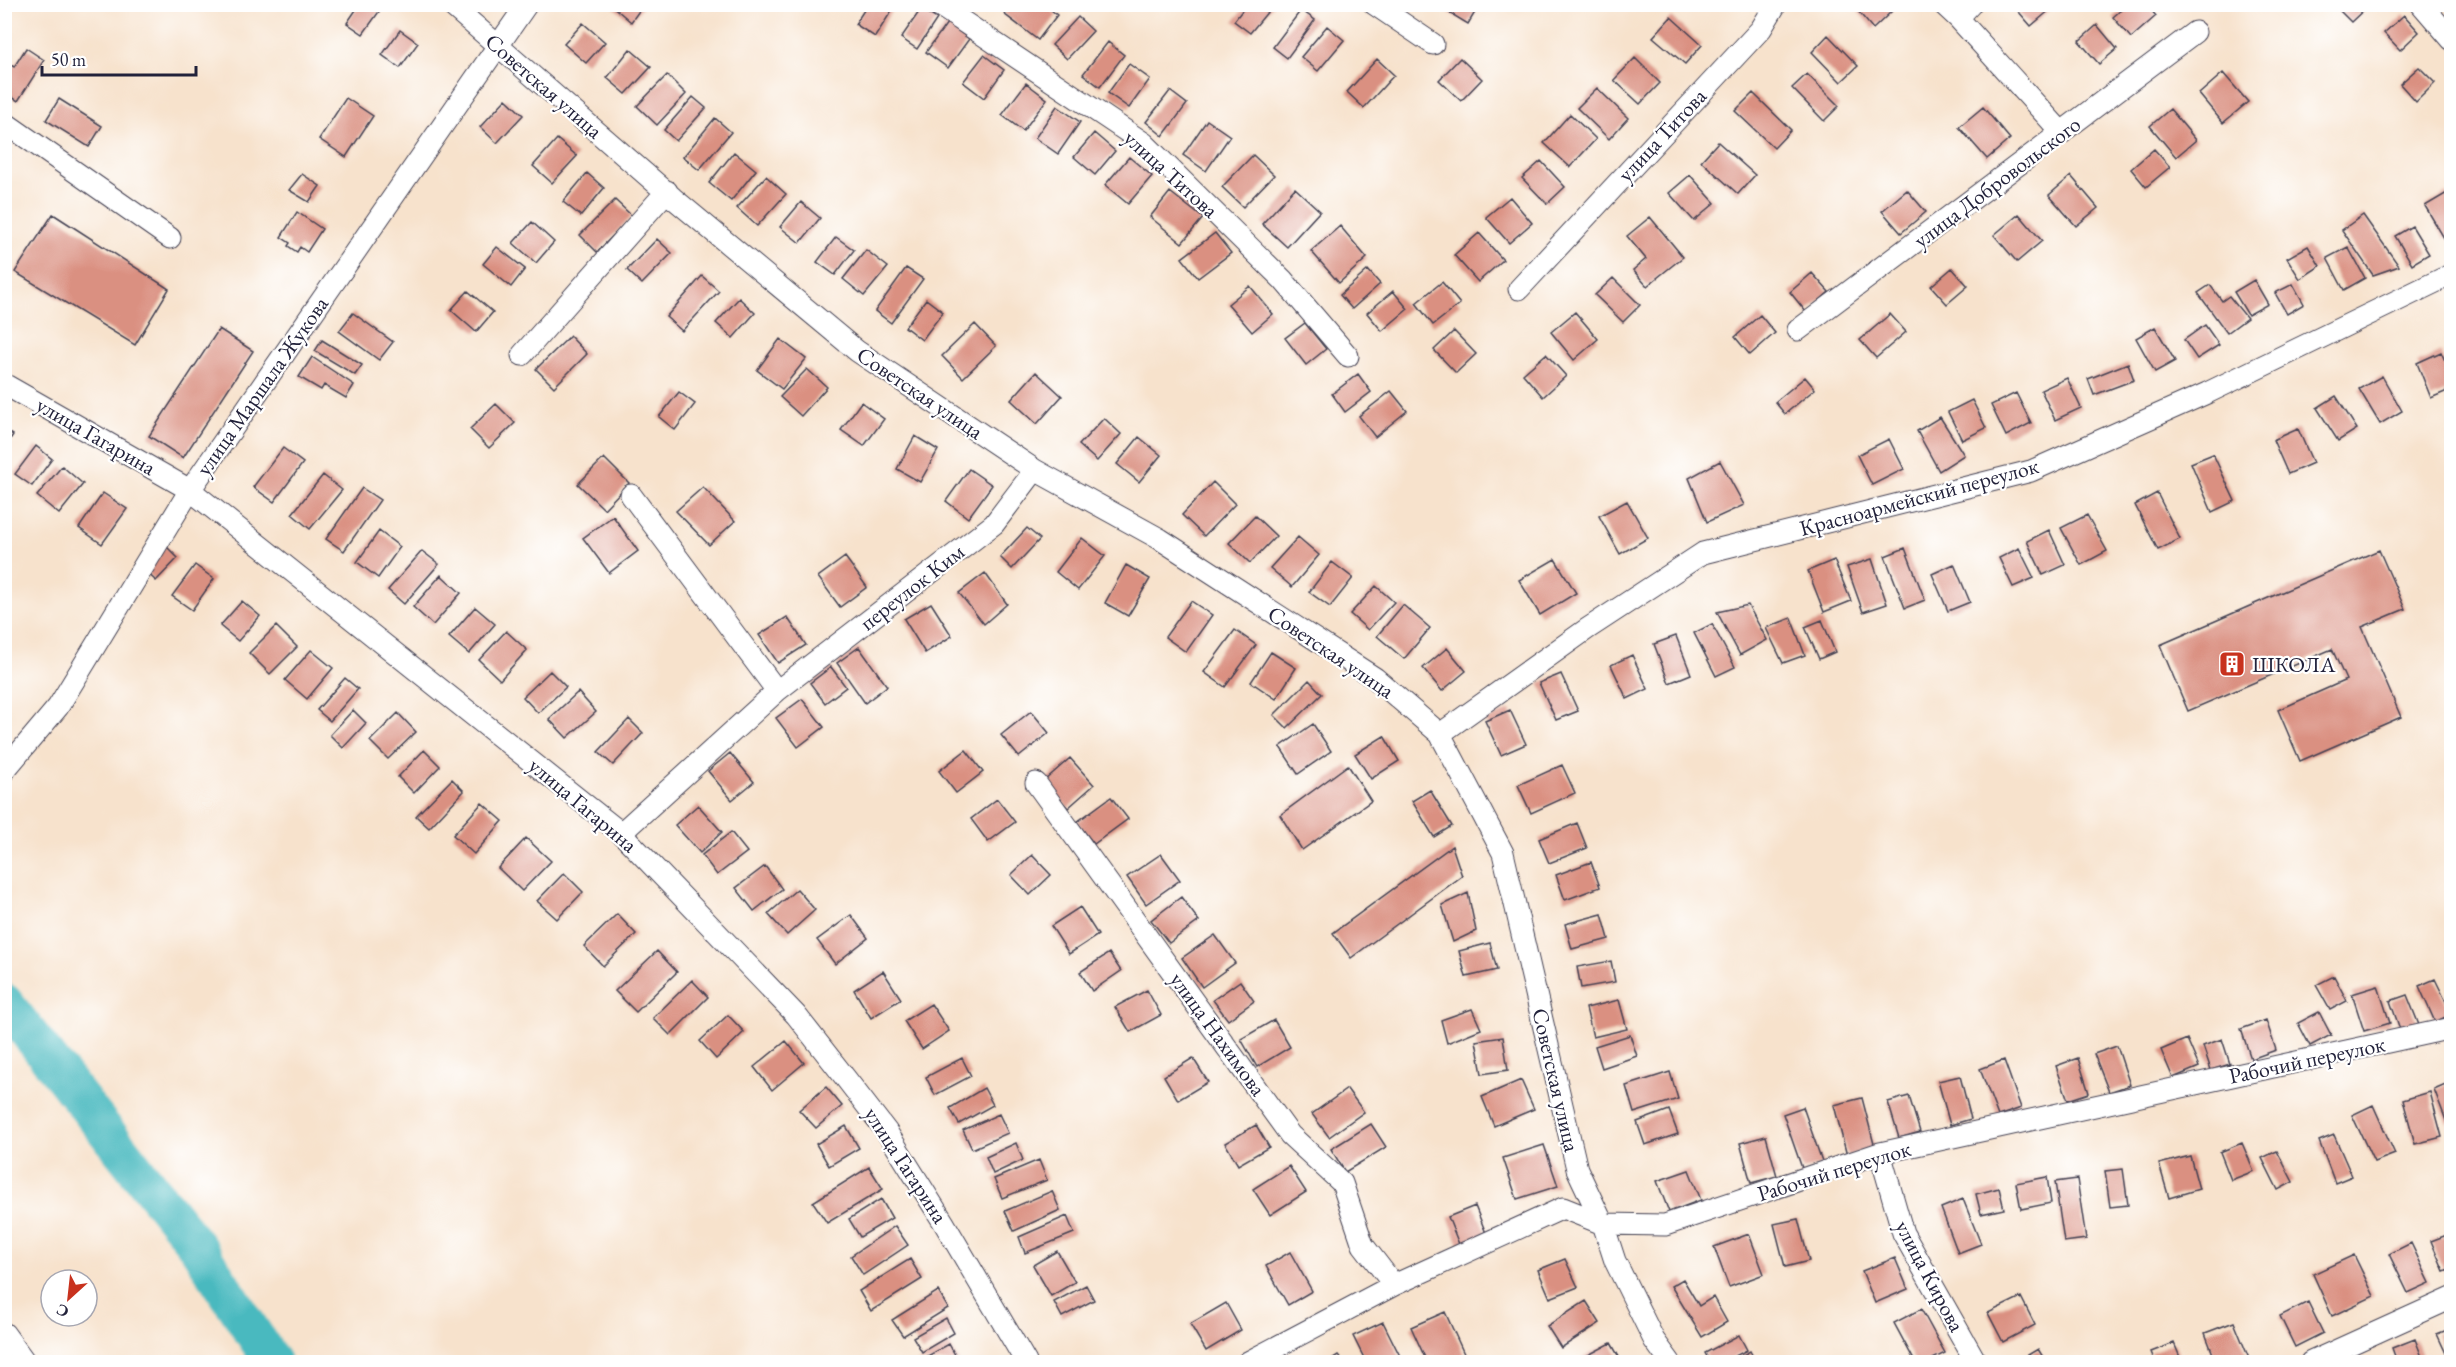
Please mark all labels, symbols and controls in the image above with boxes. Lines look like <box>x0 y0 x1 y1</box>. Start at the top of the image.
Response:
street label: Советская улица <box>479 27 609 145</box>
scale bar <box>42 39 196 77</box>
text: 50 m <box>51 48 86 71</box>
street label: улица Титова <box>1611 82 1713 188</box>
street label: улица Добровольского <box>1907 109 2087 254</box>
street label: улица Титова <box>1117 124 1225 224</box>
street label: улица Маршала Жукова <box>189 290 335 481</box>
street label: Советская улица <box>851 340 989 446</box>
street label: улица Гагарина <box>31 390 161 482</box>
street label: Красноармейский переулок <box>1796 451 2042 543</box>
street label: переулок Ким <box>854 537 970 637</box>
street label: Советская улица <box>1262 599 1400 705</box>
building icon: ШКОЛА <box>2217 649 2247 679</box>
place label: ШКОЛА <box>2252 650 2336 679</box>
street label: улица Гагарина <box>523 751 644 859</box>
street label: улица Нахимова <box>1163 966 1273 1102</box>
street label: Советская улица <box>1525 1005 1587 1155</box>
street label: Рабочий переулок <box>2226 1029 2388 1091</box>
street label: улица Гагарина <box>858 1101 955 1229</box>
street label: Рабочий переулок <box>1754 1134 1915 1208</box>
street label: улица Кирова <box>1888 1215 1972 1337</box>
north arrow <box>39 1268 99 1328</box>
text: С <box>53 1299 72 1323</box>

